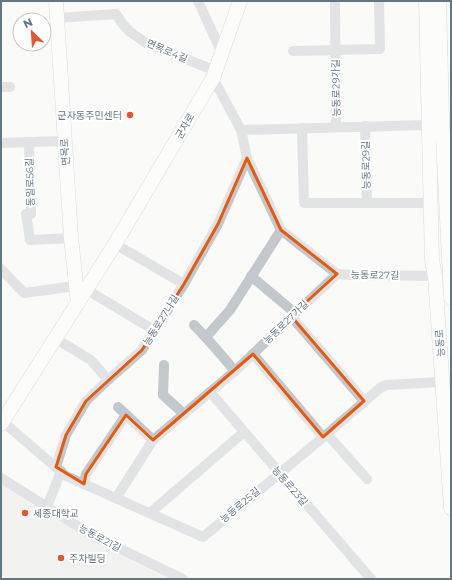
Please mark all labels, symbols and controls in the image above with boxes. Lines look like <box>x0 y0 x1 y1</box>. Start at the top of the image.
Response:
north arrow <box>12 12 52 52</box>
text: N <box>21 15 35 31</box>
street label: 면목로4길 <box>144 37 190 65</box>
street label: 능동로29가길 <box>329 59 343 117</box>
place label: 군자동주민센터 <box>58 109 122 122</box>
marker: 군자동주민센터 <box>125 110 135 120</box>
street label: 군자로 <box>172 111 198 141</box>
street label: 면목로 <box>58 138 72 166</box>
street label: 능동로29길 <box>359 141 373 189</box>
street label: 동일로56길 <box>23 158 37 206</box>
street label: 능동로27길 <box>351 268 399 282</box>
street label: 능동로27나길 <box>140 292 182 348</box>
street label: 능동로27가길 <box>261 297 311 347</box>
street label: 능동로 <box>433 329 447 357</box>
street label: 능동로23길 <box>269 464 311 508</box>
street label: 능동로25길 <box>217 485 263 525</box>
place label: 세종대학교 <box>33 507 79 520</box>
marker: 세종대학교 <box>20 508 30 518</box>
street label: 능동로21길 <box>77 521 123 555</box>
place label: 주차빌딩 <box>69 552 106 565</box>
marker: 주차빌딩 <box>56 553 66 563</box>

